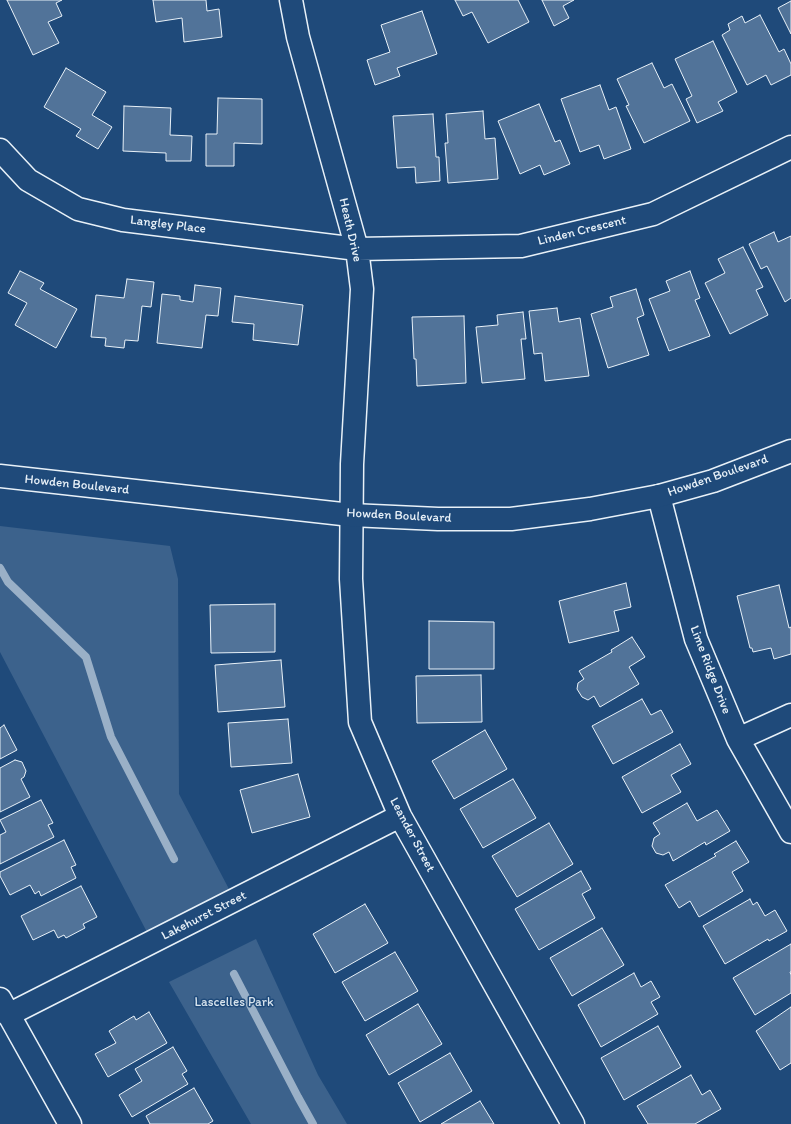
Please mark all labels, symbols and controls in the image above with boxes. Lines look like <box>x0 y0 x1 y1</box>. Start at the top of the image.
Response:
street label: Heath Drive <box>335 196 365 264</box>
street label: Linden Crescent <box>536 212 628 250</box>
street label: Langley Place <box>129 213 207 237</box>
street label: Howden Boulevard <box>666 452 770 500</box>
street label: Howden Boulevard <box>24 472 130 498</box>
street label: Howden Boulevard <box>346 505 452 527</box>
street label: Lime Ridge Drive <box>686 624 734 716</box>
street label: Leander Street <box>386 795 438 875</box>
street label: Lakehurst Street <box>159 888 249 944</box>
park label: Lascelles Park <box>194 995 274 1011</box>

